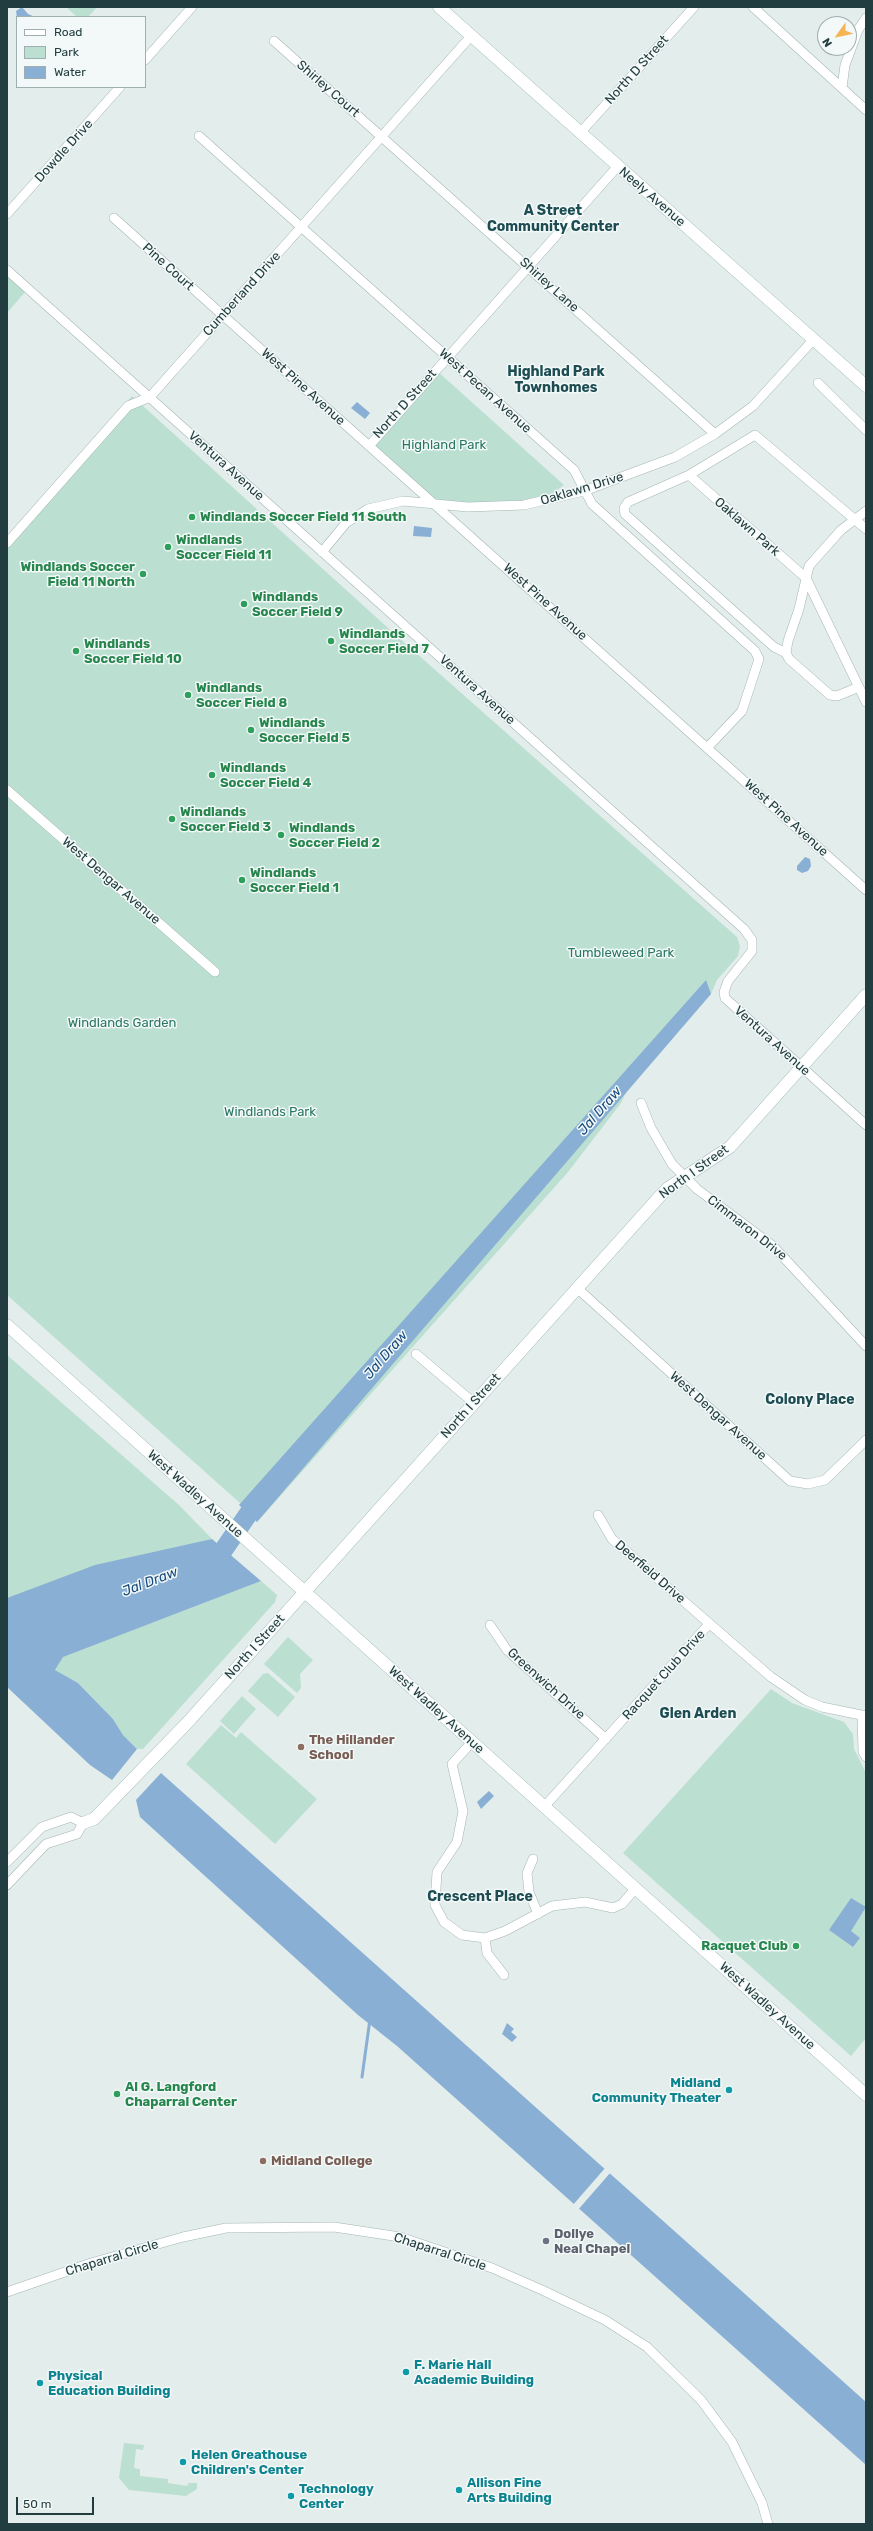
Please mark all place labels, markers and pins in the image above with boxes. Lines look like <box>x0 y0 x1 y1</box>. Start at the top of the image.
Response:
place label: Windlands Soccer Field 11 South <box>200 509 407 525</box>
marker: Windlands Soccer Field 11 South <box>187 512 197 522</box>
place label: Windlands Soccer Field 11 <box>176 532 271 563</box>
marker: Windlands Soccer Field 11 <box>163 542 173 552</box>
place label: Windlands Soccer Field 11 North <box>20 559 135 590</box>
marker: Windlands Soccer Field 11 North <box>138 569 148 579</box>
place label: Windlands Soccer Field 9 <box>252 589 343 620</box>
marker: Windlands Soccer Field 9 <box>239 599 249 609</box>
place label: Windlands Soccer Field 7 <box>339 626 429 657</box>
place label: Windlands Soccer Field 10 <box>84 636 182 667</box>
marker: Windlands Soccer Field 7 <box>326 636 336 646</box>
marker: Windlands Soccer Field 10 <box>71 646 81 656</box>
place label: Windlands Soccer Field 8 <box>196 680 287 711</box>
marker: Windlands Soccer Field 8 <box>183 690 193 700</box>
place label: Windlands Soccer Field 5 <box>259 715 350 746</box>
marker: Windlands Soccer Field 5 <box>246 725 256 735</box>
place label: Windlands Soccer Field 4 <box>220 760 311 791</box>
marker: Windlands Soccer Field 4 <box>207 770 217 780</box>
place label: Windlands Soccer Field 3 <box>180 804 271 835</box>
marker: Windlands Soccer Field 3 <box>167 814 177 824</box>
place label: Windlands Soccer Field 2 <box>289 820 380 851</box>
marker: Windlands Soccer Field 2 <box>276 830 286 840</box>
place label: Windlands Soccer Field 1 <box>250 865 339 896</box>
marker: Windlands Soccer Field 1 <box>237 875 247 885</box>
place label: The Hillander School <box>309 1732 395 1763</box>
marker: The Hillander School <box>296 1742 306 1752</box>
place label: Racquet Club <box>701 1938 788 1954</box>
marker: Racquet Club <box>791 1941 801 1951</box>
place label: Midland Community Theater <box>592 2075 721 2106</box>
place label: Al G. Langford Chaparral Center <box>125 2079 237 2110</box>
marker: Midland Community Theater <box>724 2085 734 2095</box>
marker: Al G. Langford Chaparral Center <box>112 2089 122 2099</box>
place label: Midland College <box>271 2153 373 2169</box>
marker: Midland College <box>258 2156 268 2166</box>
place label: Dollye Neal Chapel <box>554 2226 630 2257</box>
marker: Dollye Neal Chapel <box>541 2236 551 2246</box>
place label: F. Marie Hall Academic Building <box>414 2357 534 2388</box>
marker: F. Marie Hall Academic Building <box>401 2367 411 2377</box>
place label: Physical Education Building <box>48 2368 170 2399</box>
marker: Physical Education Building <box>35 2378 45 2388</box>
place label: Helen Greathouse Children's Center <box>191 2447 307 2478</box>
marker: Helen Greathouse Children's Center <box>178 2457 188 2467</box>
place label: Allison Fine Arts Building <box>467 2475 552 2506</box>
place label: Technology Center <box>299 2481 374 2512</box>
marker: Allison Fine Arts Building <box>454 2485 464 2495</box>
marker: Technology Center <box>286 2491 296 2501</box>

